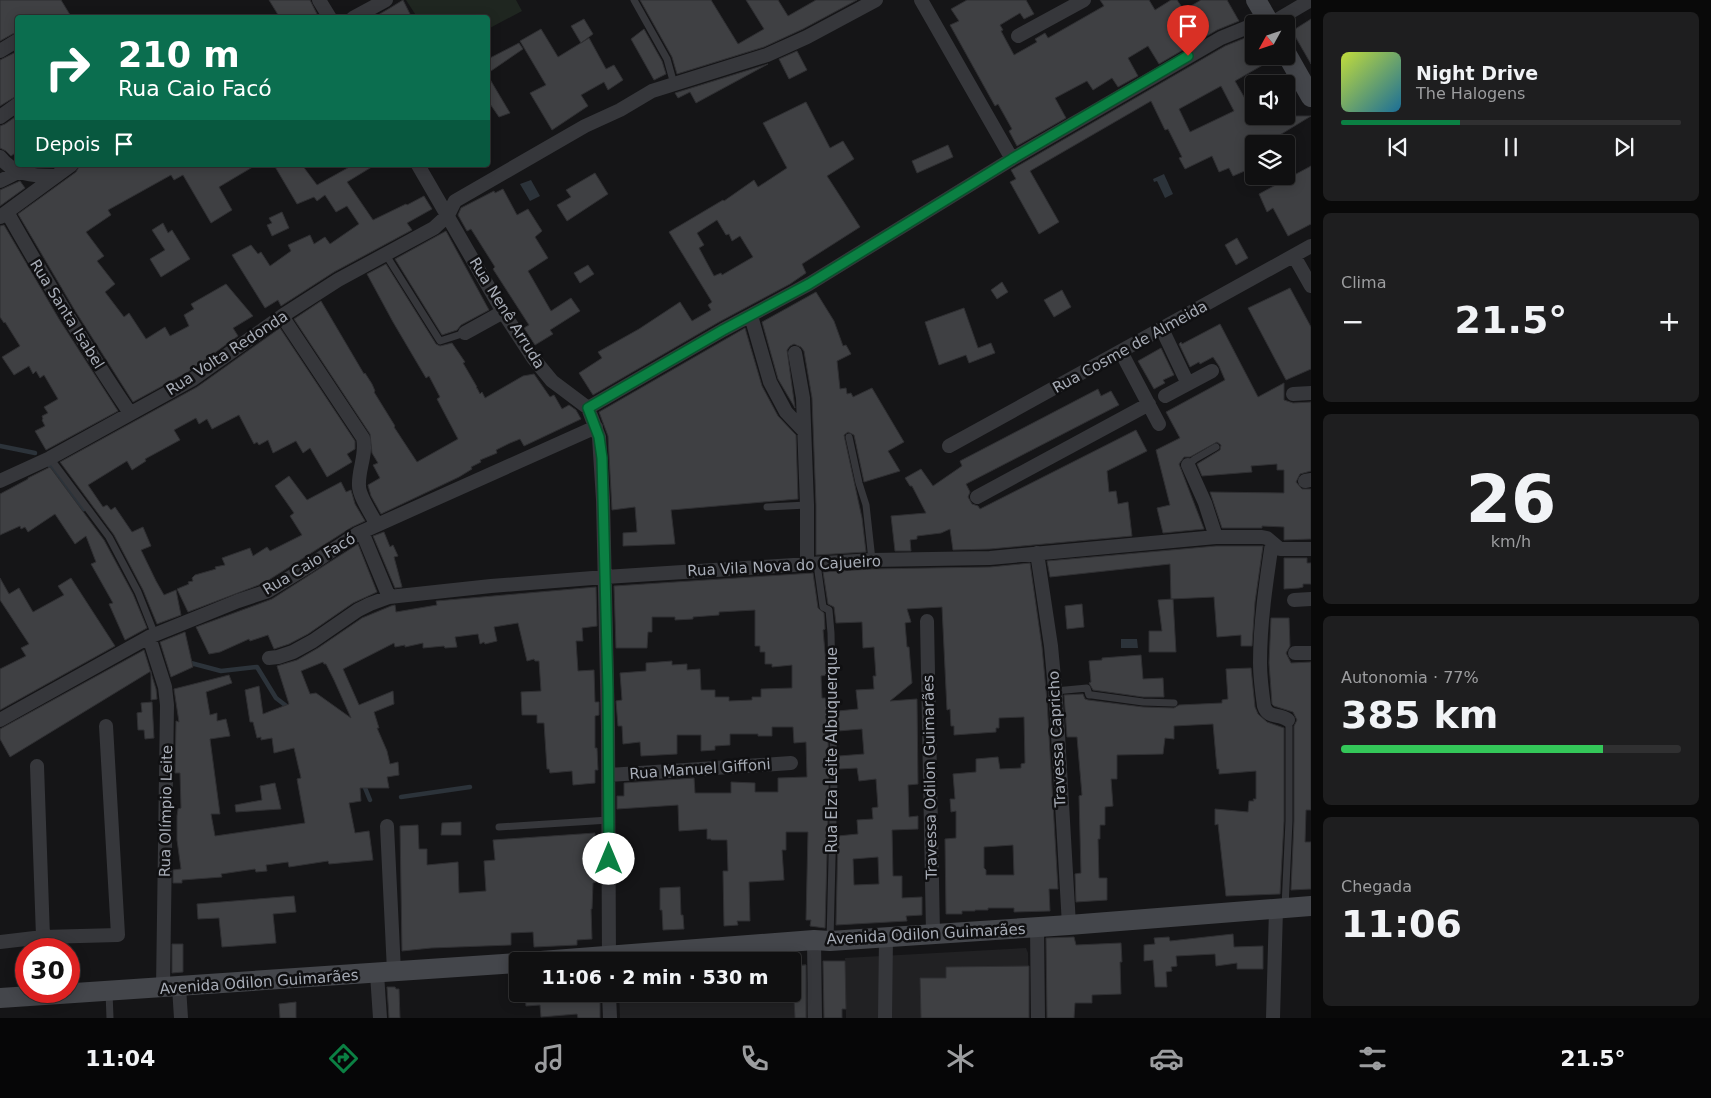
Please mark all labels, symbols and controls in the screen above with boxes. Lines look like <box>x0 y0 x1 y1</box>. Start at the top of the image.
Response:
pin <box>1167 5 1209 56</box>
icon: arrive <box>1174 12 1202 40</box>
north arrow <box>1245 15 1295 65</box>
map controls <box>1245 15 1295 185</box>
icon: right <box>35 35 100 100</box>
text: 210 m <box>118 35 240 75</box>
text: Night Drive <box>1416 62 1538 84</box>
button: sound <box>1245 75 1295 125</box>
text: Rua Caio Facó <box>118 76 272 101</box>
text: The Halogens <box>1416 84 1525 103</box>
icon: arrive <box>110 130 138 158</box>
text: Depois <box>35 133 100 155</box>
icon: previous <box>1384 133 1412 161</box>
icon: pause <box>1497 133 1525 161</box>
icon: next <box>1610 133 1638 161</box>
button: layers <box>1245 135 1295 185</box>
street label: Rua Nenê Arruda <box>466 254 548 372</box>
street label: Rua Santa Isabel <box>26 256 108 372</box>
text: Clima <box>1341 273 1386 292</box>
street label: Rua Cosme de Almeida <box>1050 297 1210 397</box>
text: 21.5° <box>1455 298 1567 342</box>
text: − <box>1341 305 1364 338</box>
text: + <box>1658 305 1681 338</box>
street label: Rua Volta Redonda <box>163 307 291 399</box>
text: 26 <box>1466 462 1556 537</box>
street label: Rua Caio Facó <box>259 529 359 599</box>
text: km/h <box>1491 532 1531 551</box>
street label: Rua Vila Nova do Cajueiro <box>687 552 881 580</box>
street label: Rua Elza Leite Albuquerque <box>823 647 841 853</box>
text: Autonomia · 77% <box>1341 668 1479 687</box>
street label: Travessa Capricho <box>1044 670 1070 809</box>
street label: Travessa Odilon Guimarães <box>919 674 941 880</box>
text: 385 km <box>1341 693 1498 737</box>
street label: Rua Olímpio Leite <box>156 745 176 877</box>
street label: Rua Manuel Giffoni <box>629 755 771 783</box>
position arrow <box>582 832 634 884</box>
text: Chegada <box>1341 877 1412 896</box>
text: 11:06 <box>1341 902 1462 946</box>
street label: Avenida Odilon Guimarães <box>826 920 1026 948</box>
speed limit sign: 30 <box>15 938 80 1003</box>
street label: Avenida Odilon Guimarães <box>159 966 359 998</box>
text: 11:06 · 2 min · 530 m <box>541 966 769 988</box>
icon: directions <box>326 1041 361 1076</box>
icon: music <box>532 1041 567 1076</box>
icon: phone <box>737 1041 772 1076</box>
icon: climate <box>943 1041 978 1076</box>
icon: car <box>1149 1041 1184 1076</box>
icon: filters <box>1355 1041 1390 1076</box>
text: 11:04 <box>85 1046 155 1071</box>
text: 21.5° <box>1560 1046 1626 1071</box>

